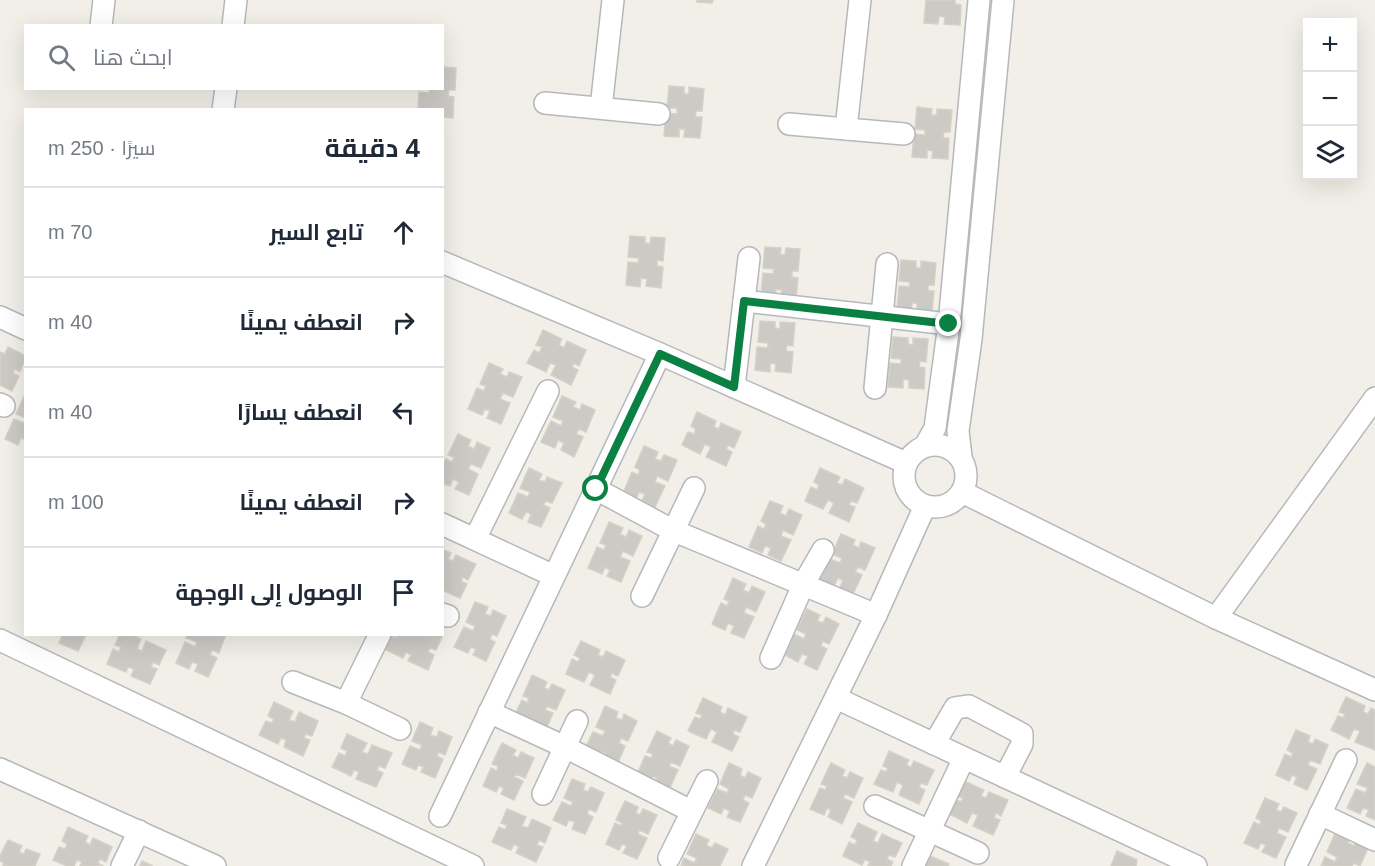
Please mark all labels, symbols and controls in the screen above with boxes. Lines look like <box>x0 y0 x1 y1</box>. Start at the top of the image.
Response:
map controls <box>1303 18 1357 180</box>
button: + <box>1303 18 1357 72</box>
search box <box>24 24 444 90</box>
icon: search <box>45 41 78 74</box>
text: ابحث هنا <box>93 45 173 70</box>
button: − <box>1303 72 1357 126</box>
button: layers <box>1303 126 1357 180</box>
text: 4 دقيقة <box>325 133 420 163</box>
text: سيرًا · 250 m <box>48 137 155 159</box>
icon: ahead <box>387 216 420 249</box>
text: تابع السير <box>269 220 363 245</box>
text: 70 m <box>48 221 92 243</box>
icon: right <box>387 306 420 339</box>
text: انعطف يمينًا <box>240 310 363 335</box>
route end <box>935 310 961 336</box>
text: 40 m <box>48 311 92 333</box>
icon: left <box>387 396 420 429</box>
text: انعطف يسارًا <box>237 400 363 425</box>
text: 40 m <box>48 401 92 423</box>
route start <box>582 475 608 501</box>
icon: right <box>387 486 420 519</box>
text: انعطف يمينًا <box>240 490 363 515</box>
text: 100 m <box>48 491 104 513</box>
icon: arrive <box>387 576 420 609</box>
text: الوصول إلى الوجهة <box>176 580 363 605</box>

